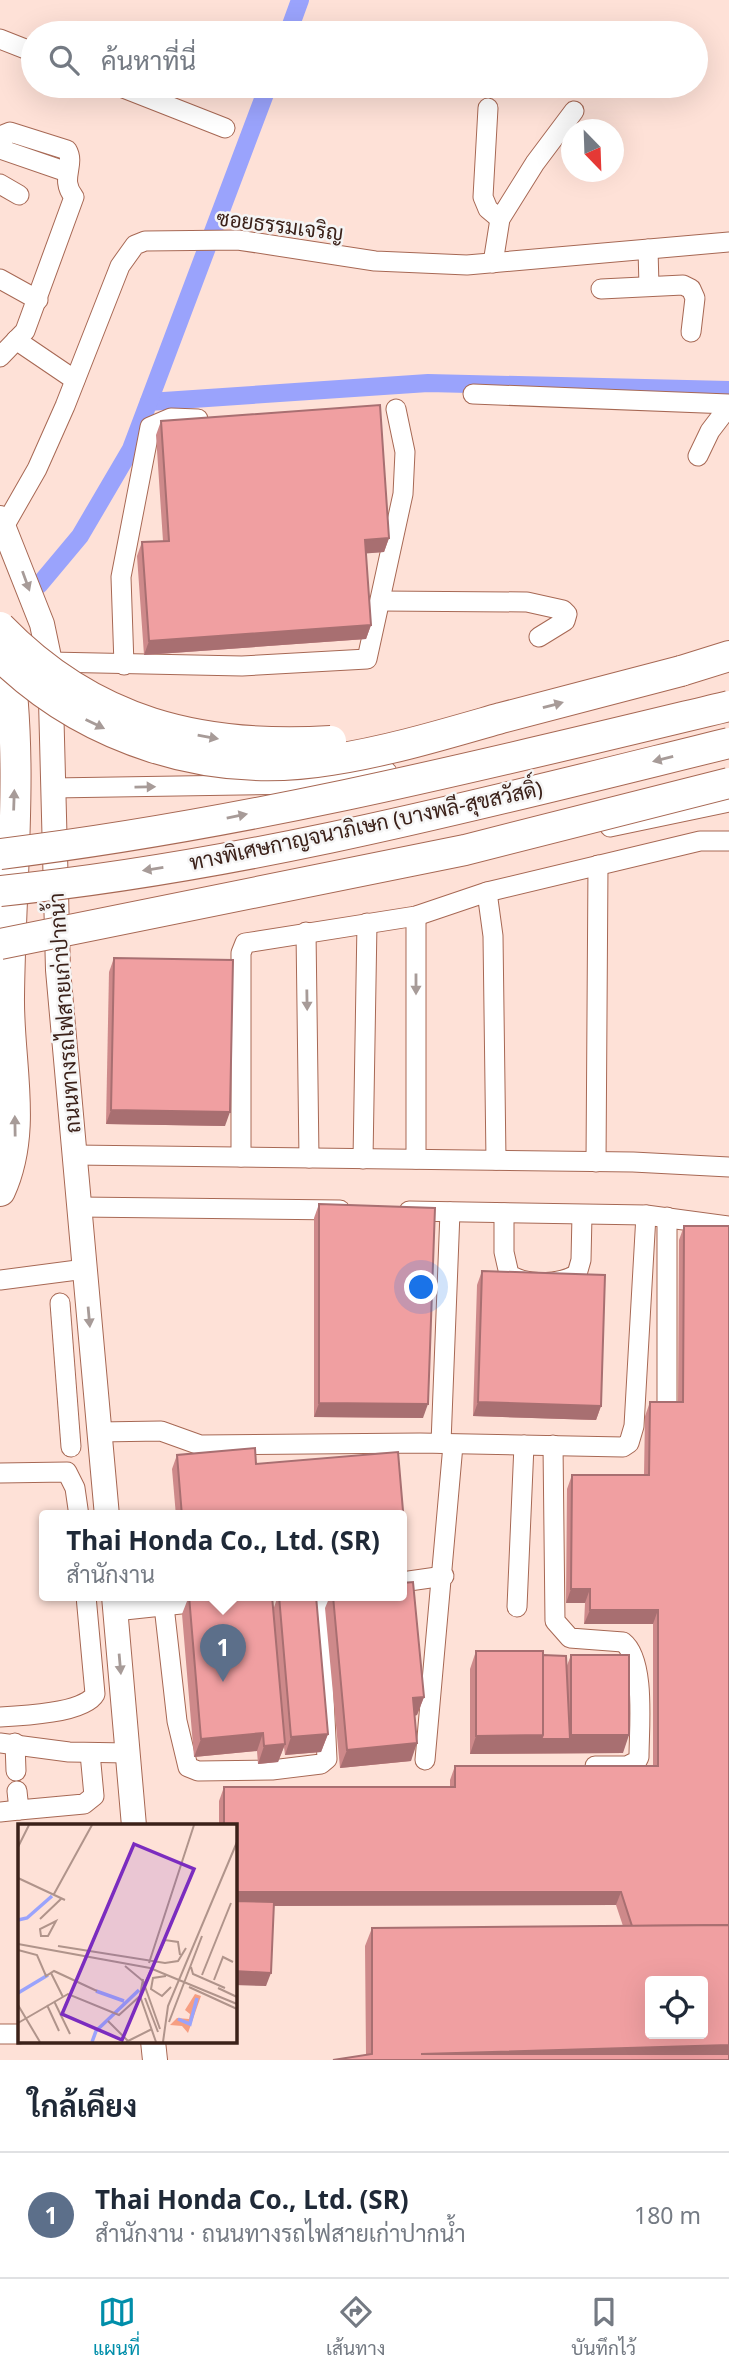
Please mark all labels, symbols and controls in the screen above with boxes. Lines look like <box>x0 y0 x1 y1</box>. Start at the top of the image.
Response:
search box <box>21 21 708 98</box>
icon: search <box>45 41 83 79</box>
text: ค้นหาที่นี่ <box>101 42 196 78</box>
north arrow <box>561 119 624 182</box>
street label: ซอยธรรมเจริญ <box>215 203 345 247</box>
one-way arrow <box>20 570 31 591</box>
one-way arrow <box>543 699 564 709</box>
one-way arrow <box>85 719 105 730</box>
one-way arrow <box>197 732 219 743</box>
one-way arrow <box>652 754 674 765</box>
street label: ทางพิเศษกาญจนาภิเษก (บางพลี-สุขสวัสดิ์) <box>186 769 545 877</box>
one-way arrow <box>135 781 157 792</box>
one-way arrow <box>8 789 20 811</box>
one-way arrow <box>226 811 248 822</box>
one-way arrow <box>142 864 164 875</box>
street label: ถนนทางรถไฟสายเก่าปากน้ำ <box>39 892 86 1134</box>
one-way arrow <box>410 974 422 996</box>
one-way arrow <box>301 989 313 1011</box>
one-way arrow <box>9 1114 20 1136</box>
your location <box>404 1270 438 1304</box>
one-way arrow <box>84 1306 95 1328</box>
popup <box>39 1510 407 1601</box>
text: Thai Honda Co., Ltd. (SR) <box>66 1522 380 1558</box>
text: สำนักงาน <box>66 1558 155 1590</box>
pin: 1 <box>200 1624 246 1682</box>
one-way arrow <box>115 1653 126 1675</box>
inset map <box>18 1824 236 2042</box>
map controls <box>645 1976 708 2039</box>
button: locate <box>645 1976 708 2039</box>
text: ใกล้เคียง <box>28 2085 137 2126</box>
text: Thai Honda Co., Ltd. (SR) <box>95 2181 409 2217</box>
text: 1 <box>44 2199 58 2231</box>
text: 180 m <box>634 2199 701 2231</box>
text: สำนักงาน · ถนนทางรถไฟสายเก่าปากน้ำ <box>95 2217 466 2249</box>
tab: แผนที่ <box>93 2293 140 2361</box>
tab: เส้นทาง <box>326 2293 385 2361</box>
tab: บันทึกไว้ <box>571 2293 636 2361</box>

